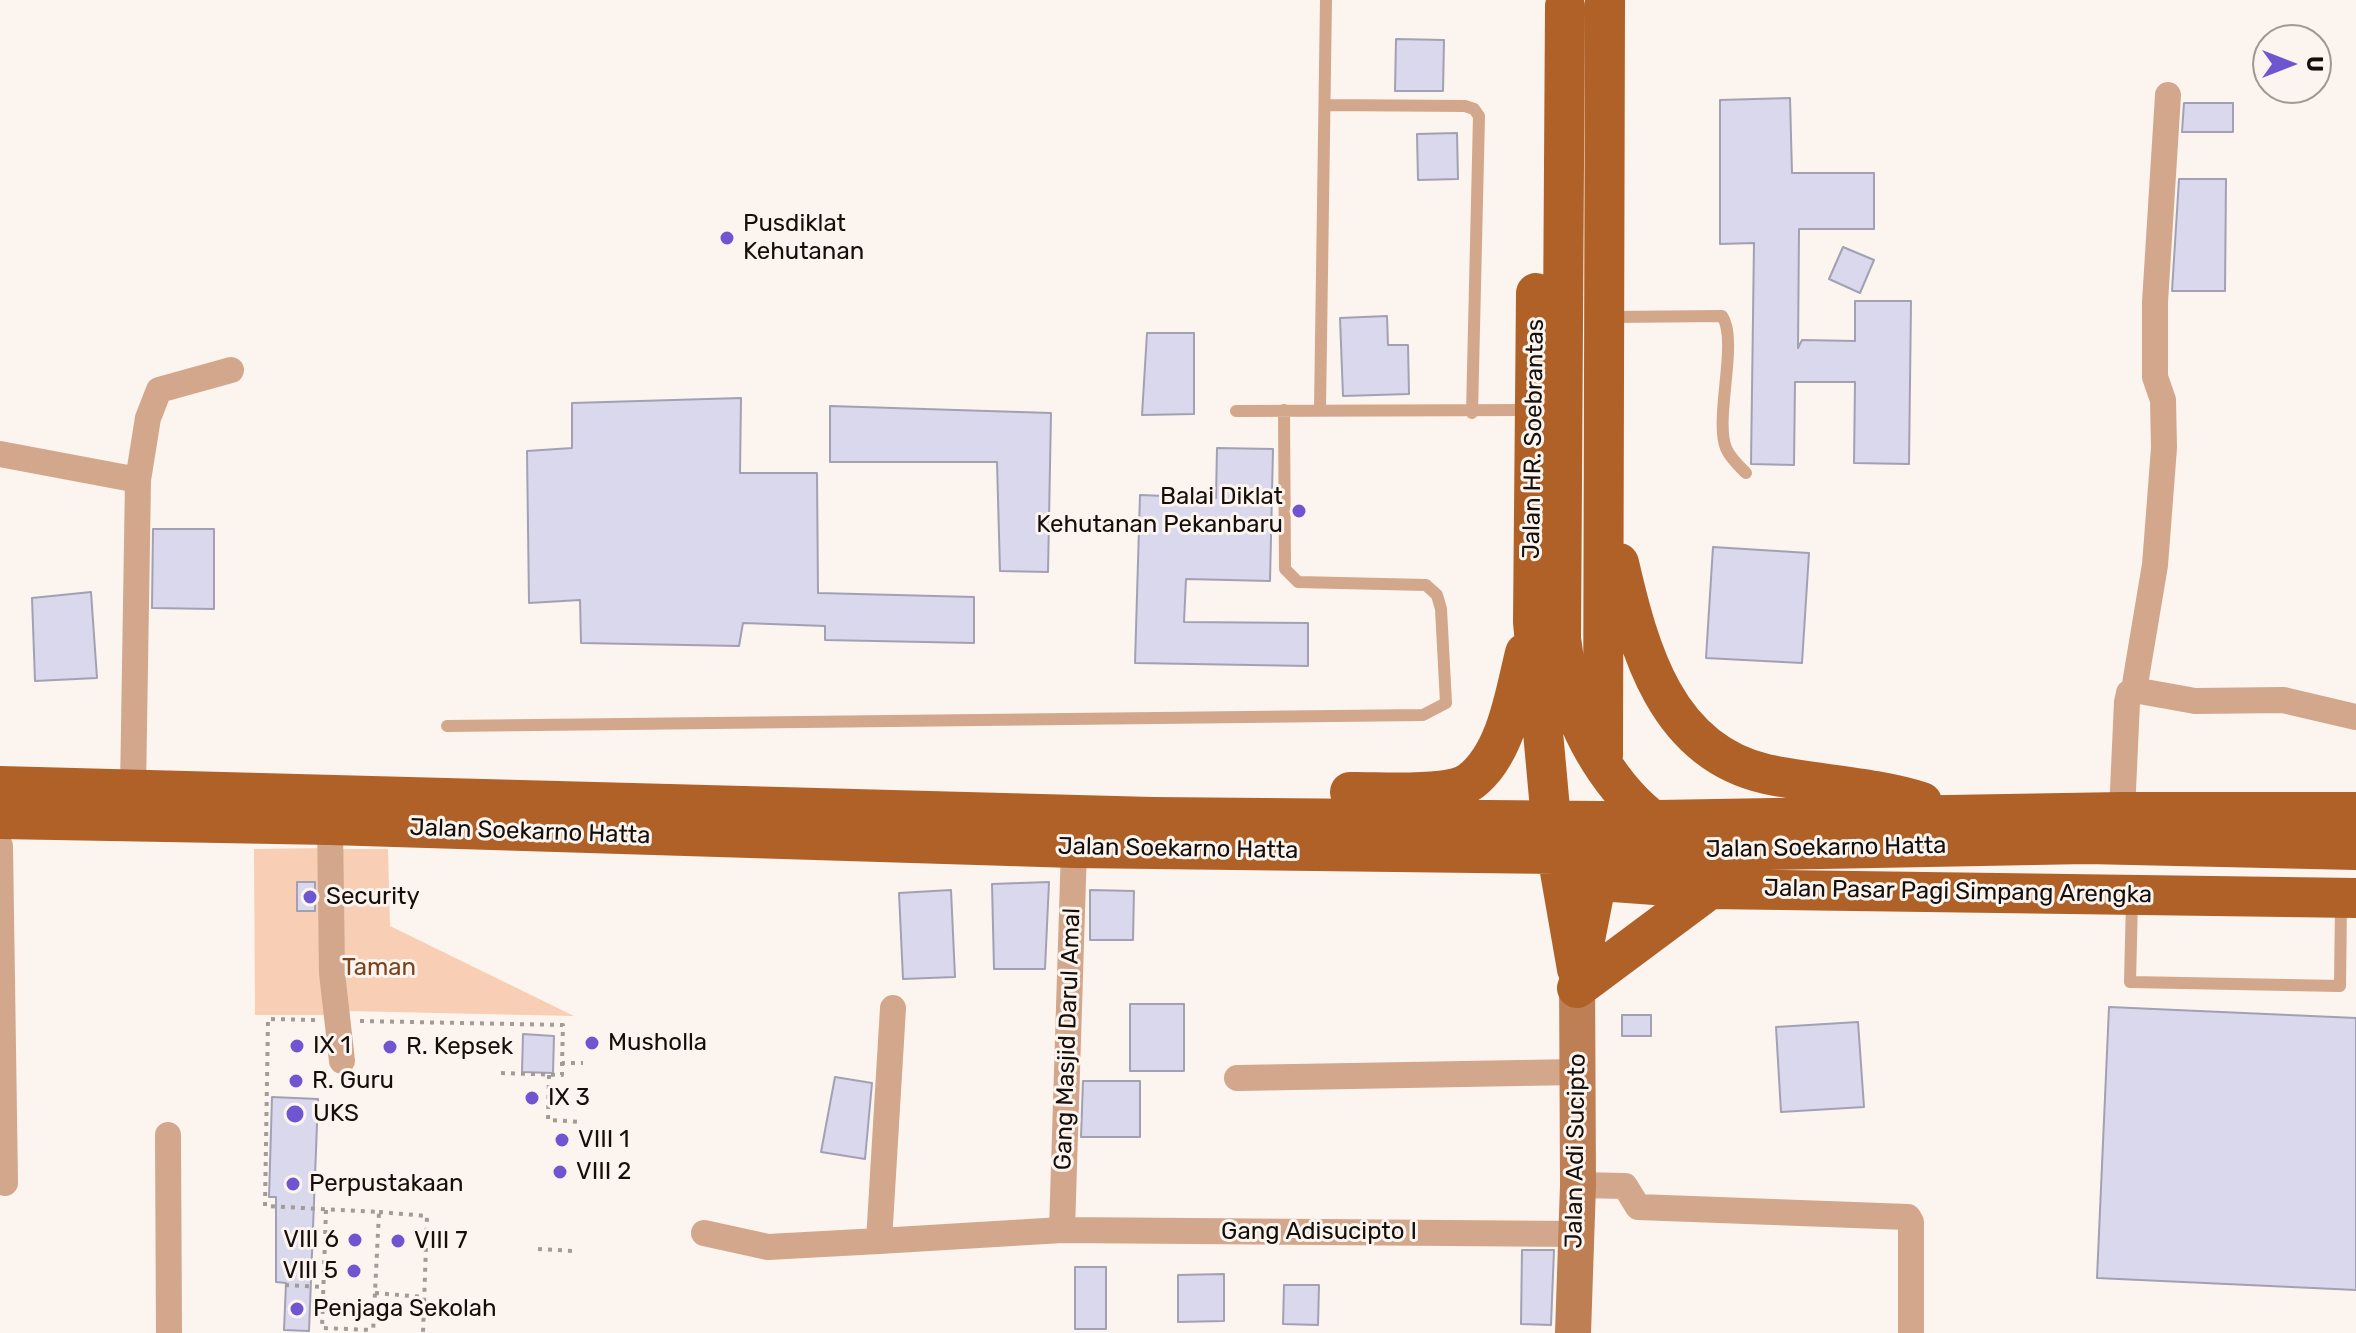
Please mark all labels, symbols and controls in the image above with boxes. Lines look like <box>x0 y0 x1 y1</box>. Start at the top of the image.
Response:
north arrow <box>2252 24 2332 104</box>
text: U <box>2301 56 2328 72</box>
place label: Pusdiklat Kehutanan <box>743 210 864 266</box>
marker: Pusdiklat Kehutanan <box>718 229 736 247</box>
street label: Jalan HR. Soebrantas <box>1518 319 1550 559</box>
place label: Balai Diklat Kehutanan Pekanbaru <box>1036 483 1283 539</box>
marker: Balai Diklat Kehutanan Pekanbaru <box>1290 502 1308 520</box>
street label: Jalan Soekarno Hatta <box>409 813 651 851</box>
street label: Jalan Soekarno Hatta <box>1705 831 1947 865</box>
street label: Jalan Soekarno Hatta <box>1057 832 1299 866</box>
street label: Jalan Pasar Pagi Simpang Arengka <box>1764 874 2152 910</box>
place label: Security <box>326 883 420 911</box>
marker: Security <box>301 888 319 906</box>
street label: Gang Masjid Darul Amal <box>1049 907 1087 1171</box>
park label: Taman <box>342 954 416 982</box>
place label: Musholla <box>608 1029 707 1057</box>
place label: IX 1 <box>313 1032 351 1060</box>
place label: R. Kepsek <box>406 1033 513 1061</box>
marker: Musholla <box>583 1034 601 1052</box>
marker: IX 1 <box>288 1037 306 1055</box>
marker: R. Kepsek <box>381 1038 399 1056</box>
street label: Jalan Adi Sucipto <box>1560 1053 1592 1249</box>
place label: R. Guru <box>312 1067 394 1095</box>
marker: R. Guru <box>287 1072 305 1090</box>
place label: IX 3 <box>548 1084 590 1112</box>
marker: IX 3 <box>523 1089 541 1107</box>
place label: UKS <box>313 1100 359 1128</box>
marker: UKS <box>284 1103 306 1125</box>
place label: VIII 1 <box>578 1126 630 1154</box>
marker: VIII 1 <box>553 1131 571 1149</box>
place label: VIII 2 <box>576 1158 631 1186</box>
marker: VIII 2 <box>551 1163 569 1181</box>
place label: Perpustakaan <box>309 1170 464 1198</box>
marker: Perpustakaan <box>284 1175 302 1193</box>
street label: Gang Adisucipto I <box>1221 1218 1417 1246</box>
place label: VIII 6 <box>283 1226 339 1254</box>
place label: VIII 7 <box>414 1227 468 1255</box>
marker: VIII 6 <box>346 1231 364 1249</box>
marker: VIII 7 <box>389 1232 407 1250</box>
place label: VIII 5 <box>282 1257 338 1285</box>
marker: VIII 5 <box>345 1262 363 1280</box>
place label: Penjaga Sekolah <box>313 1295 497 1323</box>
marker: Penjaga Sekolah <box>288 1300 306 1318</box>

